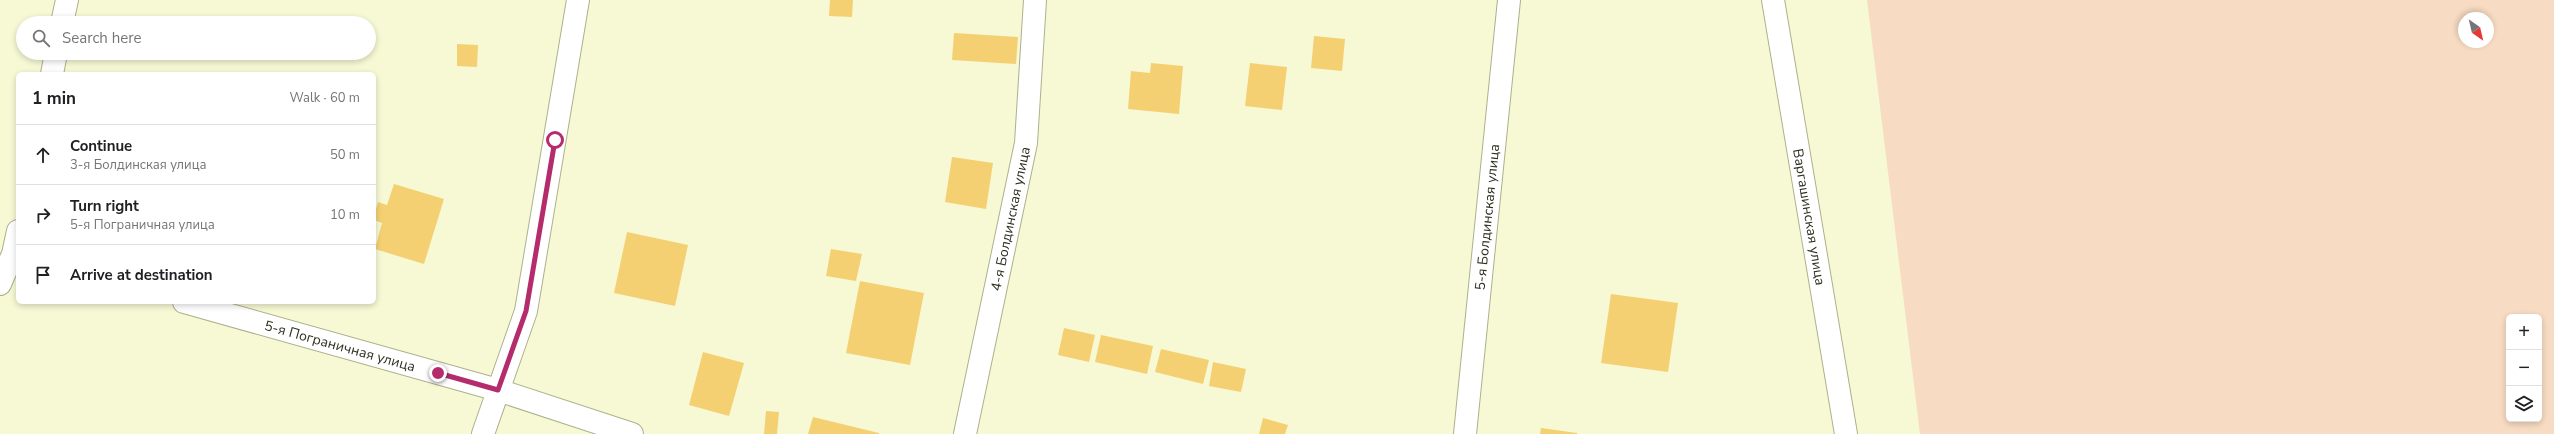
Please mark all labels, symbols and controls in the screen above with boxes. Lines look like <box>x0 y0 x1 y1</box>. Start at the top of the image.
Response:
north arrow <box>2458 12 2494 48</box>
search box <box>16 16 376 60</box>
icon: search <box>30 27 52 49</box>
text: Search here <box>62 28 142 48</box>
text: 1 min <box>32 87 76 110</box>
text: Walk · 60 m <box>289 89 360 107</box>
route start <box>546 131 564 149</box>
text: Continue <box>70 136 132 156</box>
street label: 5-я Болдинская улица <box>1471 143 1504 291</box>
icon: ahead <box>32 144 54 166</box>
street label: 4-я Болдинская улица <box>986 145 1035 293</box>
text: 50 m <box>330 146 360 164</box>
street label: Варгашинская улица <box>1788 147 1830 287</box>
text: 3-я Болдинская улица <box>70 156 206 174</box>
text: Turn right <box>70 196 139 216</box>
icon: right <box>32 204 54 226</box>
text: 10 m <box>330 206 360 224</box>
text: 5-я Пограничная улица <box>70 216 215 234</box>
icon: arrive <box>32 264 54 286</box>
text: Arrive at destination <box>70 265 213 285</box>
map controls <box>2506 314 2542 422</box>
button: + <box>2506 314 2542 350</box>
street label: 5-я Пограничная улица <box>262 316 418 376</box>
button: − <box>2506 350 2542 386</box>
route end <box>429 364 447 382</box>
button: layers <box>2506 386 2542 422</box>

